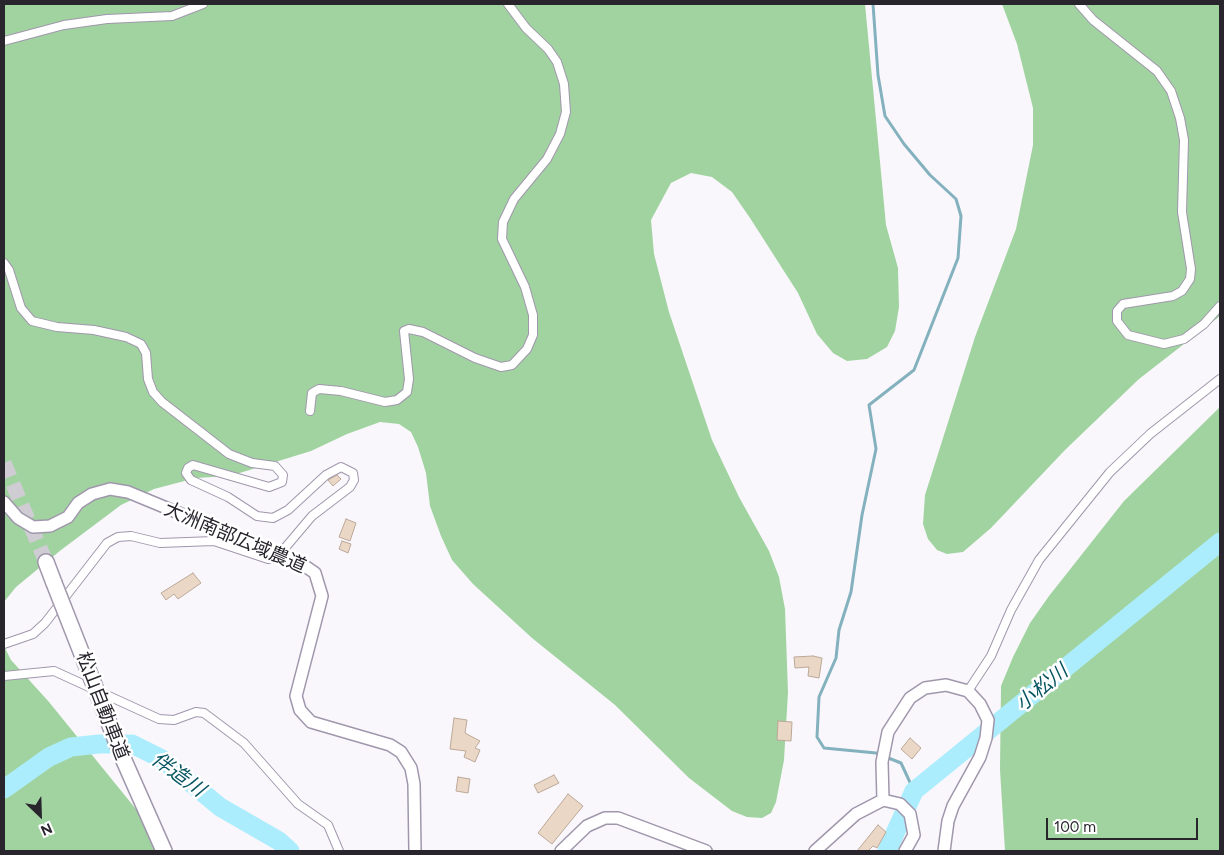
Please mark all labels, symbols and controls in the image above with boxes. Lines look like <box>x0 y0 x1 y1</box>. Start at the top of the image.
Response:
street label: 大洲南部広域農道 <box>161 498 309 578</box>
street label: 松山自動車道 <box>71 649 133 763</box>
water label: 小松川 <box>1011 660 1073 716</box>
water label: 伴造川 <box>147 748 209 802</box>
north arrow <box>15 790 65 840</box>
scale bar <box>1049 808 1202 840</box>
text: 100 m <box>1054 818 1096 836</box>
text: N <box>38 819 55 839</box>

